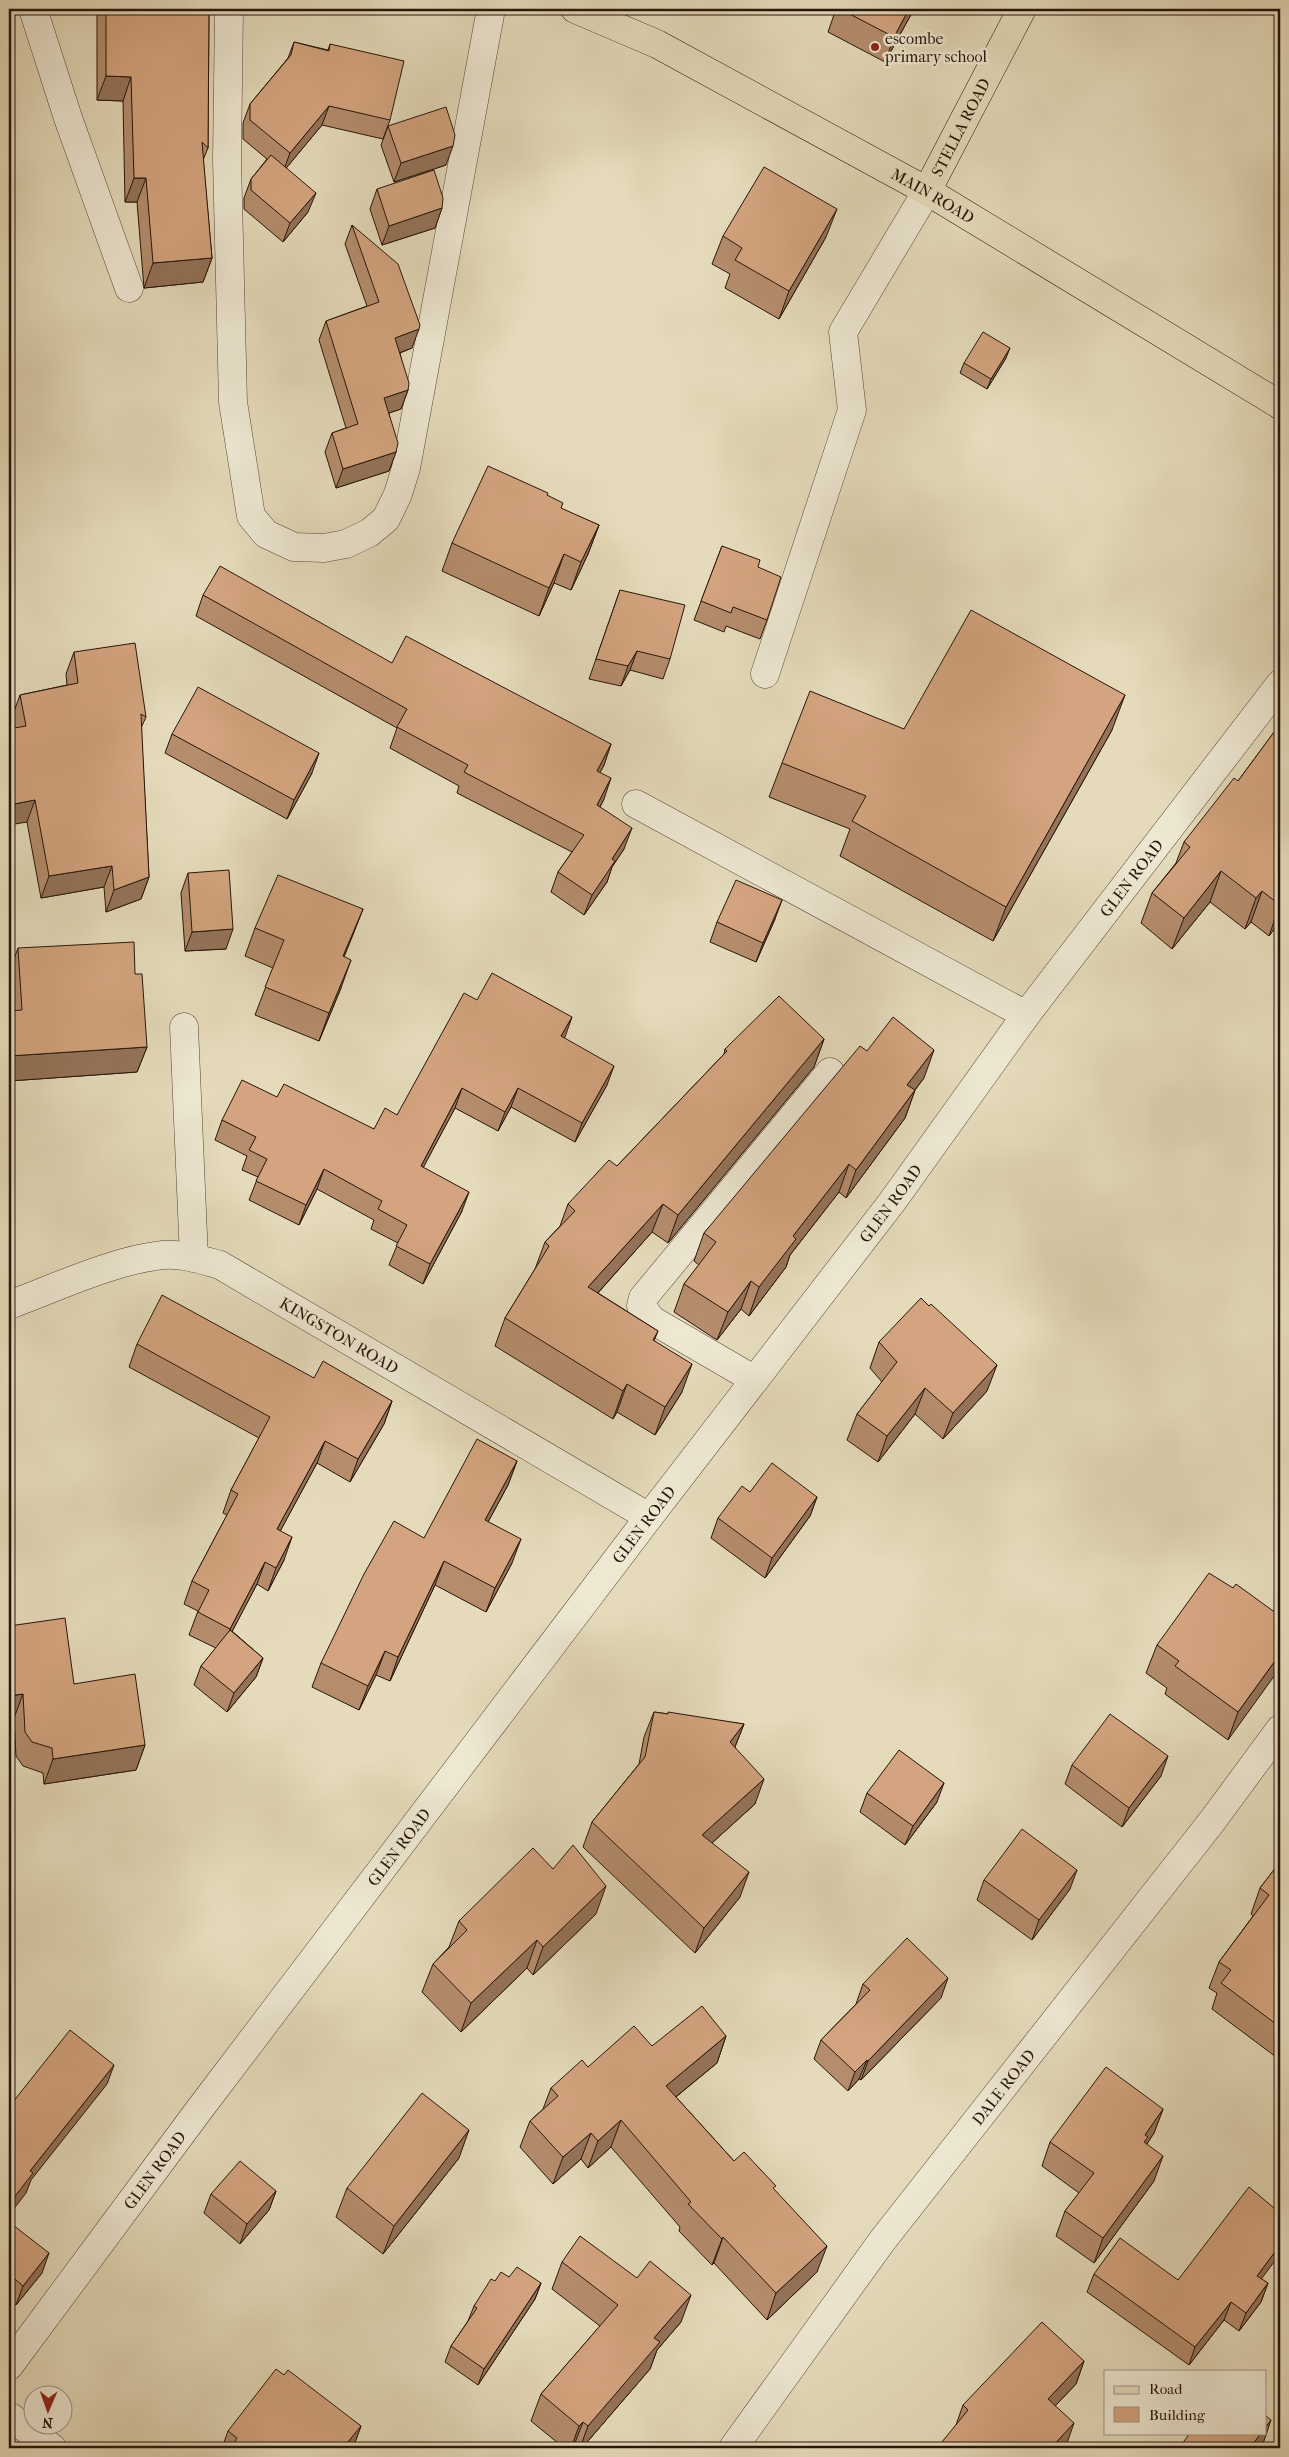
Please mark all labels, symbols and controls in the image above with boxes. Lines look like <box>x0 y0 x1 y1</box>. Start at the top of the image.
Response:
place label: escombe primary school <box>884 29 987 66</box>
marker: escombe primary school <box>869 41 881 53</box>
street label: STELLA ROAD <box>927 75 994 180</box>
street label: MAIN ROAD <box>888 164 978 227</box>
street label: GLEN ROAD <box>1096 836 1167 921</box>
street label: GLEN ROAD <box>855 1161 926 1246</box>
street label: KINGSTON ROAD <box>276 1293 402 1378</box>
street label: GLEN ROAD <box>608 1482 680 1567</box>
street label: GLEN ROAD <box>363 1805 435 1890</box>
street label: DALE ROAD <box>968 2046 1039 2129</box>
street label: GLEN ROAD <box>120 2128 190 2213</box>
legend <box>1104 2370 1266 2434</box>
text: Road <box>1149 2380 1183 2398</box>
north arrow <box>22 2384 72 2434</box>
text: Building <box>1149 2406 1206 2424</box>
text: N <box>42 2414 53 2431</box>

